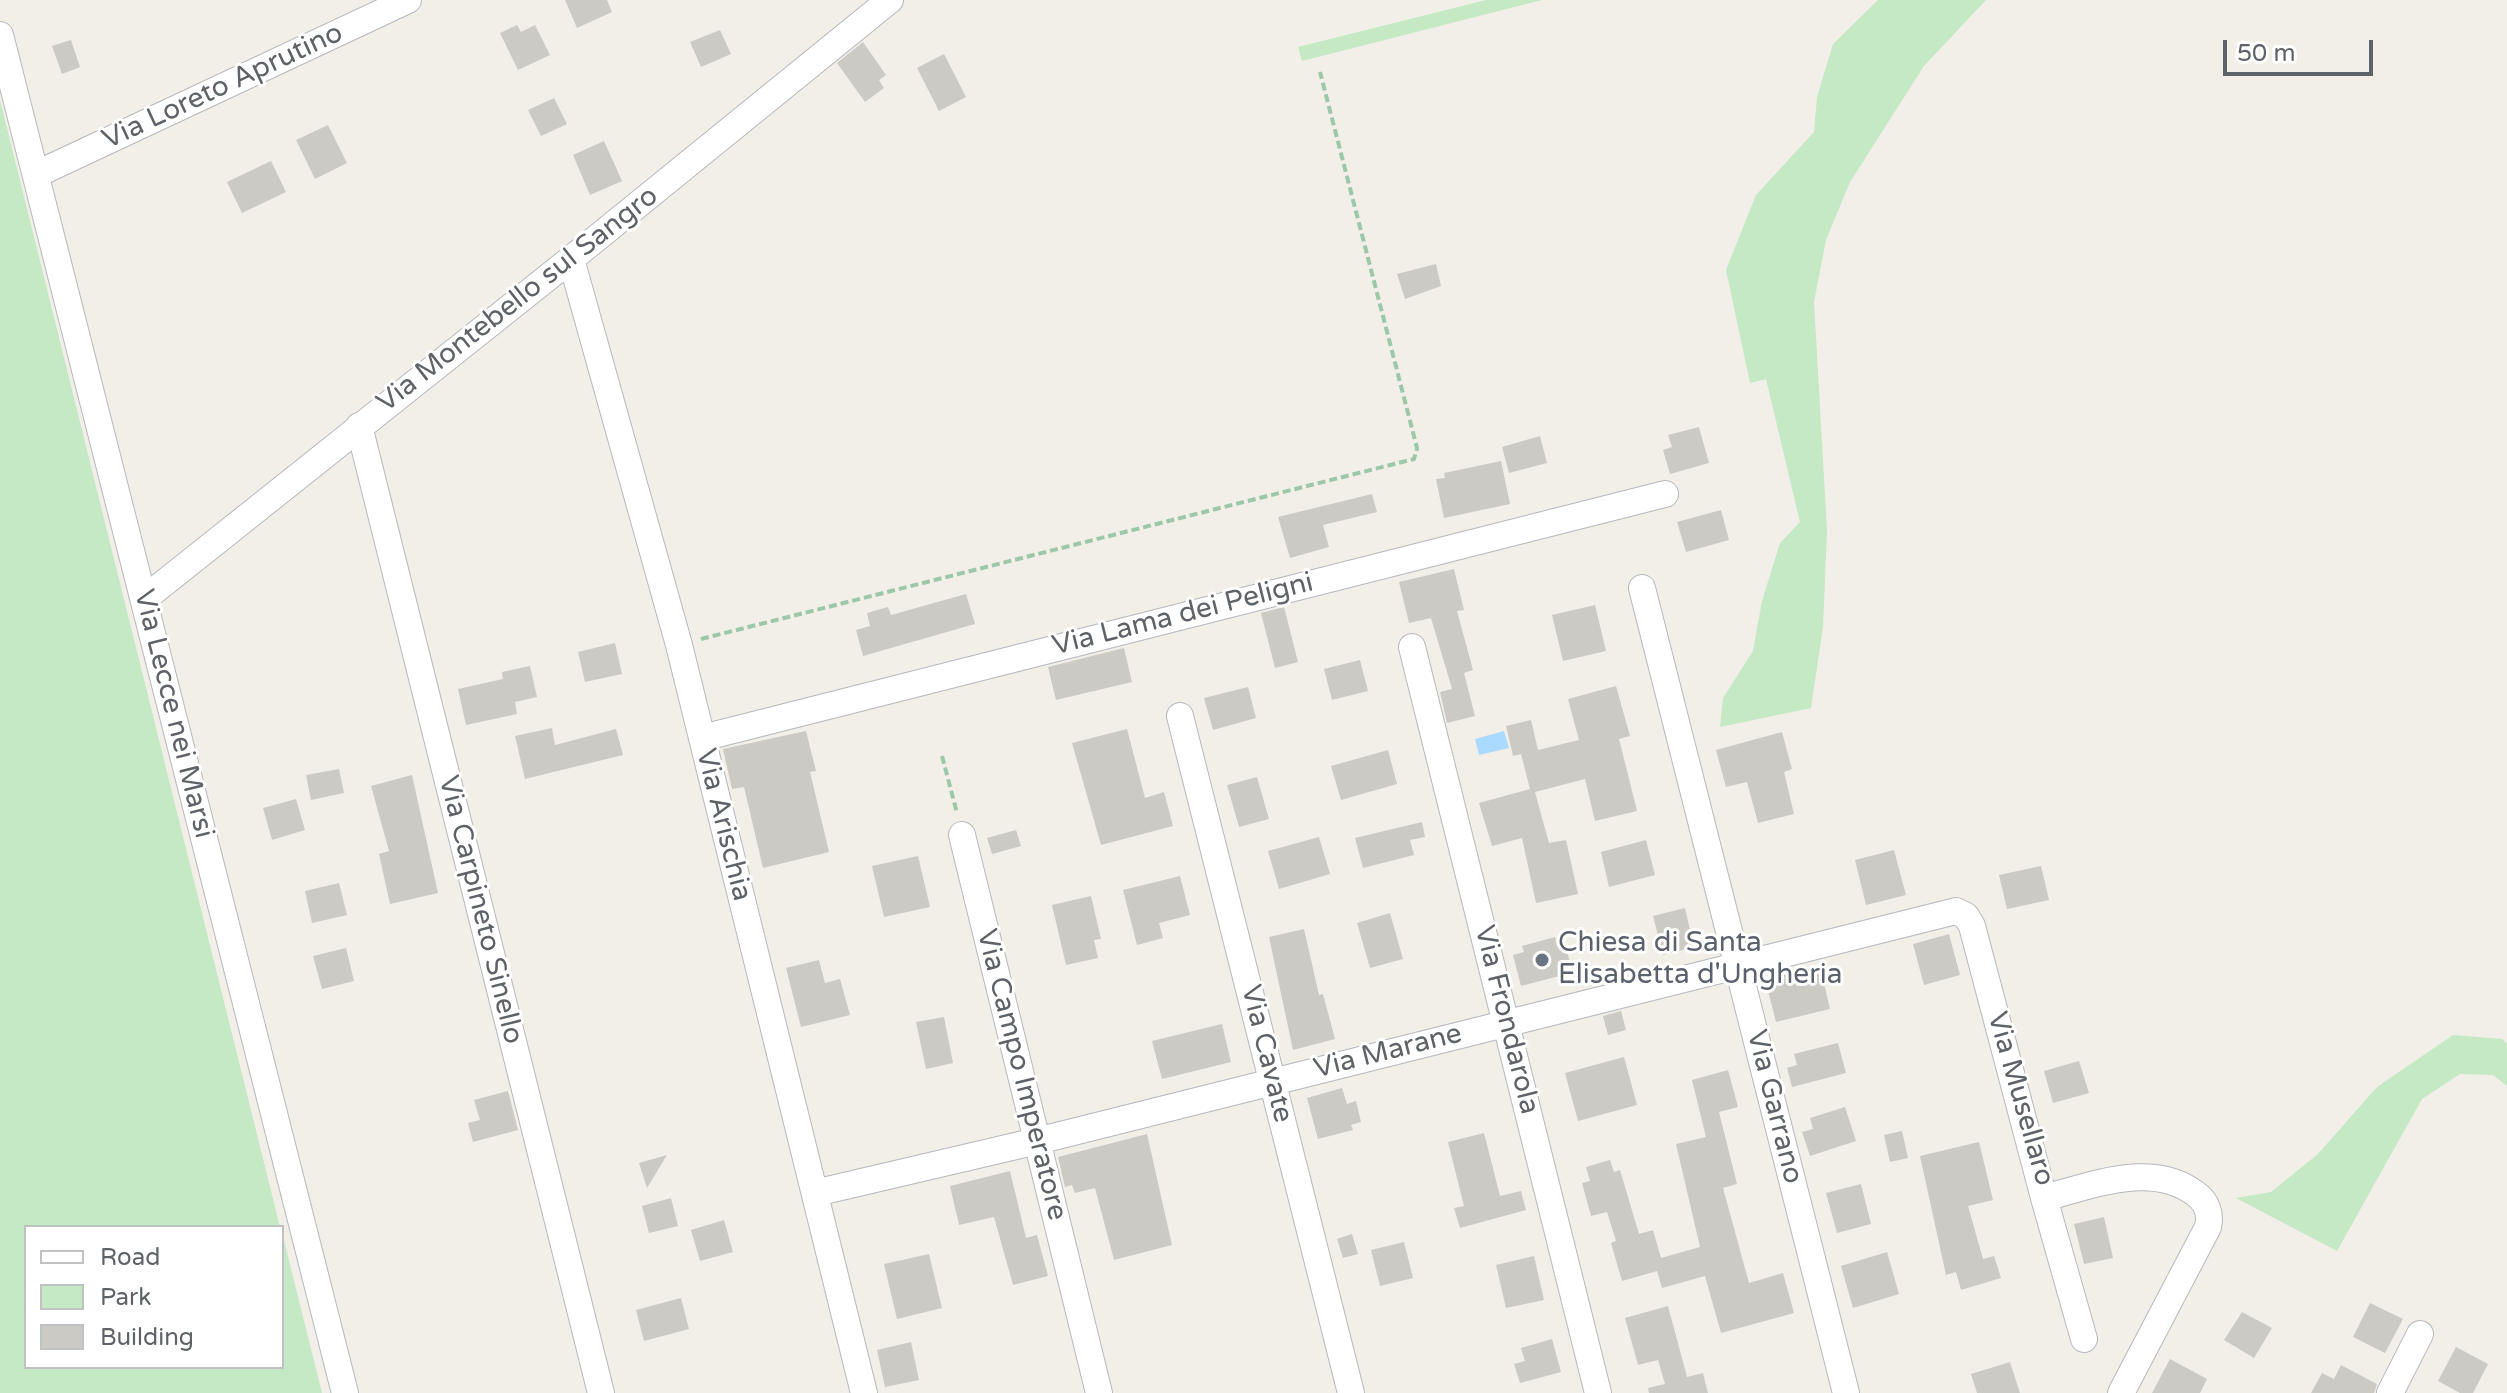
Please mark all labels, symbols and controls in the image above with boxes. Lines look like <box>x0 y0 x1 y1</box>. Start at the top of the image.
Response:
street label: Via Loreto Aprutino <box>98 17 348 157</box>
scale bar <box>2227 24 2377 74</box>
text: 50 m <box>2237 39 2295 68</box>
street label: Via Montebello sul Sangro <box>371 180 665 420</box>
street label: Via Lama dei Peligni <box>1049 566 1317 664</box>
street label: Via Lecce nei Marsi <box>126 586 220 842</box>
street label: Via Arischia <box>688 745 758 905</box>
street label: Via Carpineto Sinello <box>430 772 530 1048</box>
street label: Via Frondarola <box>1466 922 1546 1118</box>
street label: Via Campo Imperatore <box>969 926 1073 1224</box>
place label: Chiesa di Santa Elisabetta d'Ungheria <box>1558 927 1843 993</box>
marker: Chiesa di Santa Elisabetta d'Ungheria <box>1533 951 1551 969</box>
street label: Via Cavate <box>1233 982 1299 1126</box>
street label: Via Musellaro <box>1979 1008 2061 1190</box>
street label: Via Marane <box>1311 1017 1465 1087</box>
street label: Via Garrano <box>1739 1027 1809 1187</box>
legend <box>24 1225 284 1369</box>
text: Road <box>100 1243 160 1272</box>
text: Park <box>100 1283 151 1312</box>
text: Building <box>100 1323 194 1352</box>

